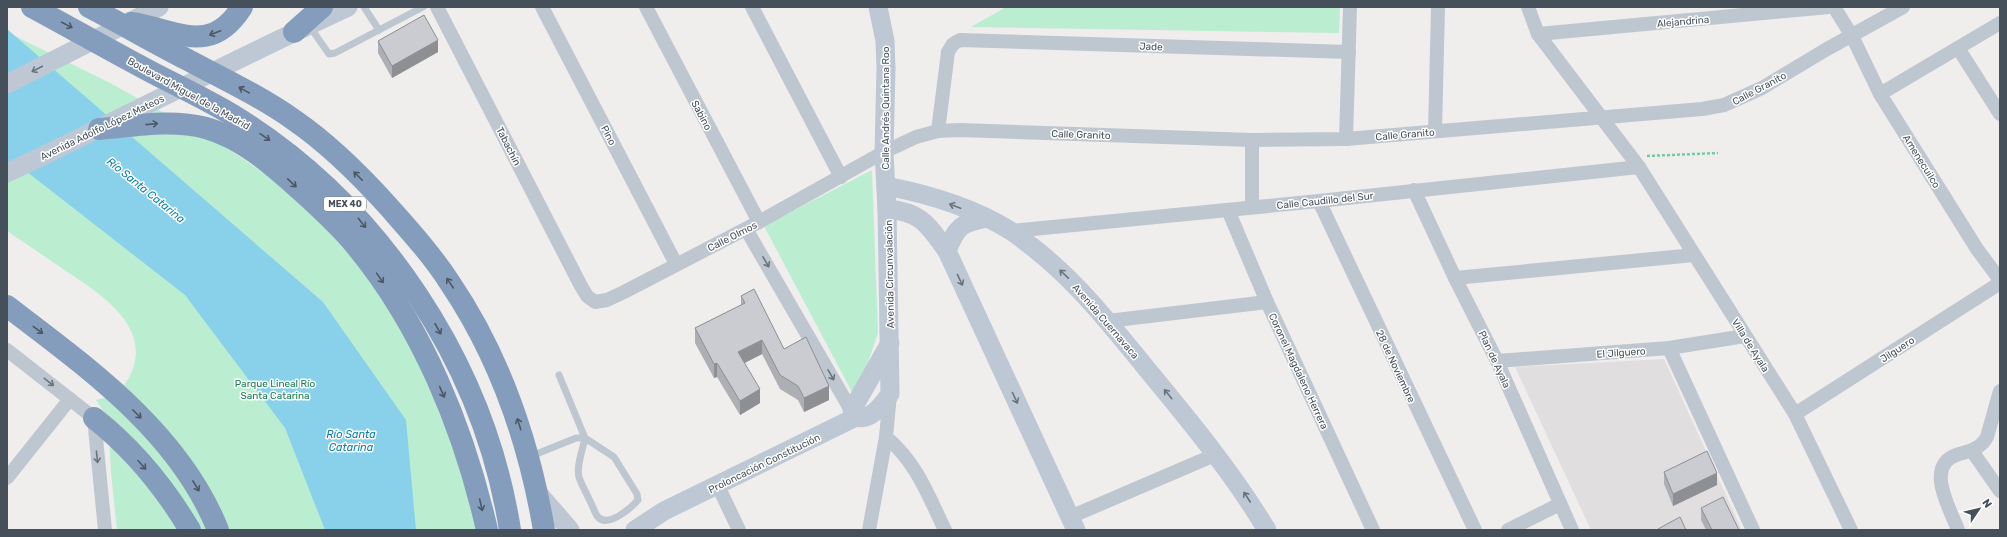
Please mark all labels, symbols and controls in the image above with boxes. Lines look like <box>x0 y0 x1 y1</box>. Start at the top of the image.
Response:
street label: Alejandrina <box>1656 14 1710 30</box>
one-way arrow <box>61 22 73 30</box>
one-way arrow <box>209 30 221 38</box>
street label: Jade <box>1139 41 1163 53</box>
street label: Calle Andrés Quintana Roo <box>880 46 892 170</box>
street label: Boulevard Miguel de la Madrid <box>125 55 252 133</box>
one-way arrow <box>31 66 43 73</box>
street label: Calle Granito <box>1730 70 1789 108</box>
one-way arrow <box>238 85 250 93</box>
street label: Avenida Adolfo López Mateos <box>39 93 166 163</box>
street label: Sabino <box>688 99 714 133</box>
one-way arrow <box>145 120 158 128</box>
street label: Pino <box>598 124 618 148</box>
street label: Tabachín <box>493 125 523 168</box>
street label: Calle Granito <box>1375 126 1435 144</box>
street label: Calle Granito <box>1051 128 1111 142</box>
one-way arrow <box>260 133 271 141</box>
street label: Amenecuilco <box>1900 133 1942 191</box>
water label: Río Santa Catarina <box>104 155 188 226</box>
one-way arrow <box>353 171 363 181</box>
one-way arrow <box>287 178 297 188</box>
street label: Calle Caudillo del Sur <box>1276 190 1374 212</box>
road number: MEX 40 <box>324 197 366 211</box>
one-way arrow <box>950 201 962 209</box>
one-way arrow <box>358 218 367 228</box>
street label: Calle Olmos <box>706 219 759 255</box>
street label: Avenida Circunvalación <box>883 220 897 328</box>
one-way arrow <box>762 256 770 268</box>
one-way arrow <box>1059 270 1069 279</box>
one-way arrow <box>376 272 384 283</box>
one-way arrow <box>957 274 964 286</box>
one-way arrow <box>446 277 454 288</box>
street label: Avenida Cuernavaca <box>1069 282 1141 362</box>
street label: Coronel Magdaleno Herrera <box>1266 311 1330 431</box>
street label: Villa de Ayala <box>1729 317 1771 374</box>
one-way arrow <box>434 323 442 335</box>
one-way arrow <box>32 326 43 334</box>
street label: 28 de Noviembre <box>1373 328 1417 405</box>
street label: Plan de Ayala <box>1476 329 1513 390</box>
street label: Jilguero <box>1878 334 1917 365</box>
street label: El Jilguero <box>1596 345 1646 361</box>
one-way arrow <box>827 369 835 380</box>
one-way arrow <box>43 378 54 386</box>
park label: Parque Lineal Río Santa Catarina <box>235 378 315 402</box>
one-way arrow <box>439 386 446 398</box>
one-way arrow <box>1163 388 1172 399</box>
one-way arrow <box>1012 392 1019 404</box>
one-way arrow <box>132 409 142 419</box>
one-way arrow <box>515 418 522 431</box>
water label: Río Santa Catarina <box>326 428 376 454</box>
street label: Proloncación Constitución <box>707 432 822 496</box>
one-way arrow <box>94 450 101 463</box>
one-way arrow <box>137 460 146 470</box>
one-way arrow <box>192 480 200 491</box>
north arrow <box>1959 489 1999 529</box>
one-way arrow <box>1243 492 1251 503</box>
text: N <box>1979 497 1994 511</box>
one-way arrow <box>478 498 486 511</box>

